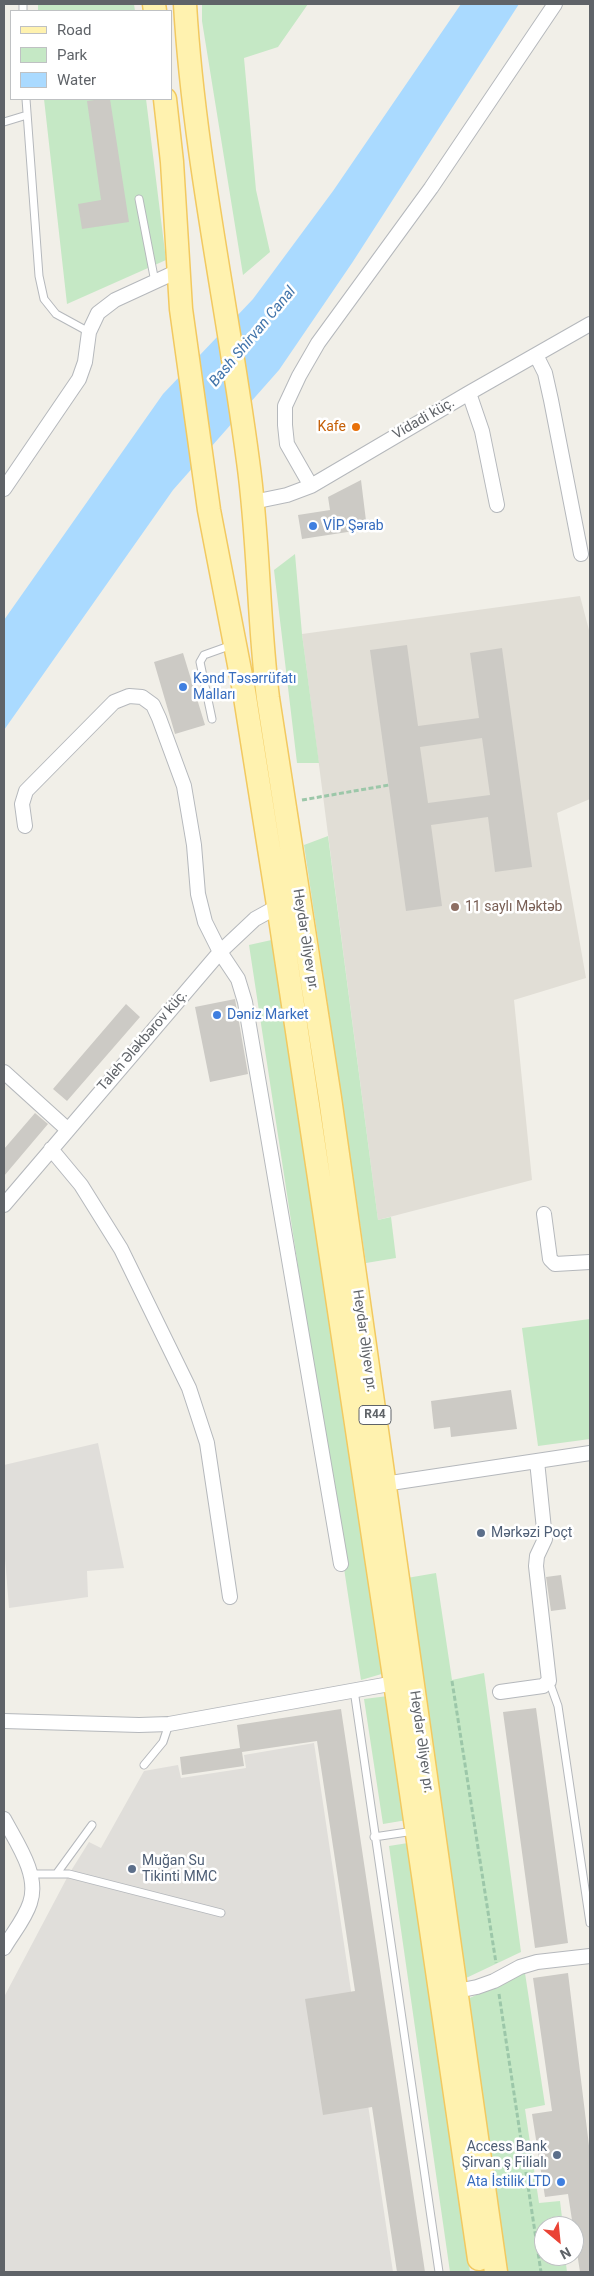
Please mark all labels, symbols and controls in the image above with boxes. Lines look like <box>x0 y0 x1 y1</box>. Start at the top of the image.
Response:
legend <box>10 10 172 100</box>
text: Road <box>57 21 91 39</box>
text: Park <box>57 46 87 64</box>
text: Water <box>57 71 96 89</box>
water label: Bash Shirvan Canal <box>206 283 300 391</box>
street label: Vidadi küç. <box>390 395 458 443</box>
place label: Kafe <box>317 419 346 435</box>
marker: Kafe <box>350 421 362 433</box>
place label: VİP Şərab <box>323 518 384 534</box>
marker: VİP Şərab <box>307 520 319 532</box>
place label: Kənd Təsərrüfatı Malları <box>193 671 296 704</box>
marker: Kənd Təsərrüfatı Malları <box>177 681 189 693</box>
street label: Heydər Əliyev pr. <box>289 888 321 992</box>
place label: 11 saylı Məktəb <box>465 899 562 915</box>
marker: 11 saylı Məktəb <box>449 901 461 913</box>
street label: Taleh Ələkbərov küç. <box>94 987 192 1095</box>
place label: Dəniz Market <box>227 1007 309 1023</box>
marker: Dəniz Market <box>211 1009 223 1021</box>
street label: Heydər Əliyev pr. <box>348 1289 380 1393</box>
road number: R44 <box>359 1406 391 1424</box>
place label: Mərkəzi Poçt <box>491 1525 572 1541</box>
marker: Mərkəzi Poçt <box>475 1527 487 1539</box>
street label: Heydər Əliyev pr. <box>405 1690 437 1794</box>
place label: Muğan Su Tikinti MMC <box>142 1853 217 1885</box>
marker: Muğan Su Tikinti MMC <box>126 1863 138 1875</box>
place label: Access Bank Şirvan ş Filialı <box>462 2139 547 2172</box>
marker: Access Bank Şirvan ş Filialı <box>551 2149 563 2161</box>
place label: Ata İstilik LTD <box>467 2174 551 2190</box>
marker: Ata İstilik LTD <box>555 2176 567 2188</box>
north arrow <box>534 2216 584 2266</box>
text: N <box>557 2244 574 2263</box>

